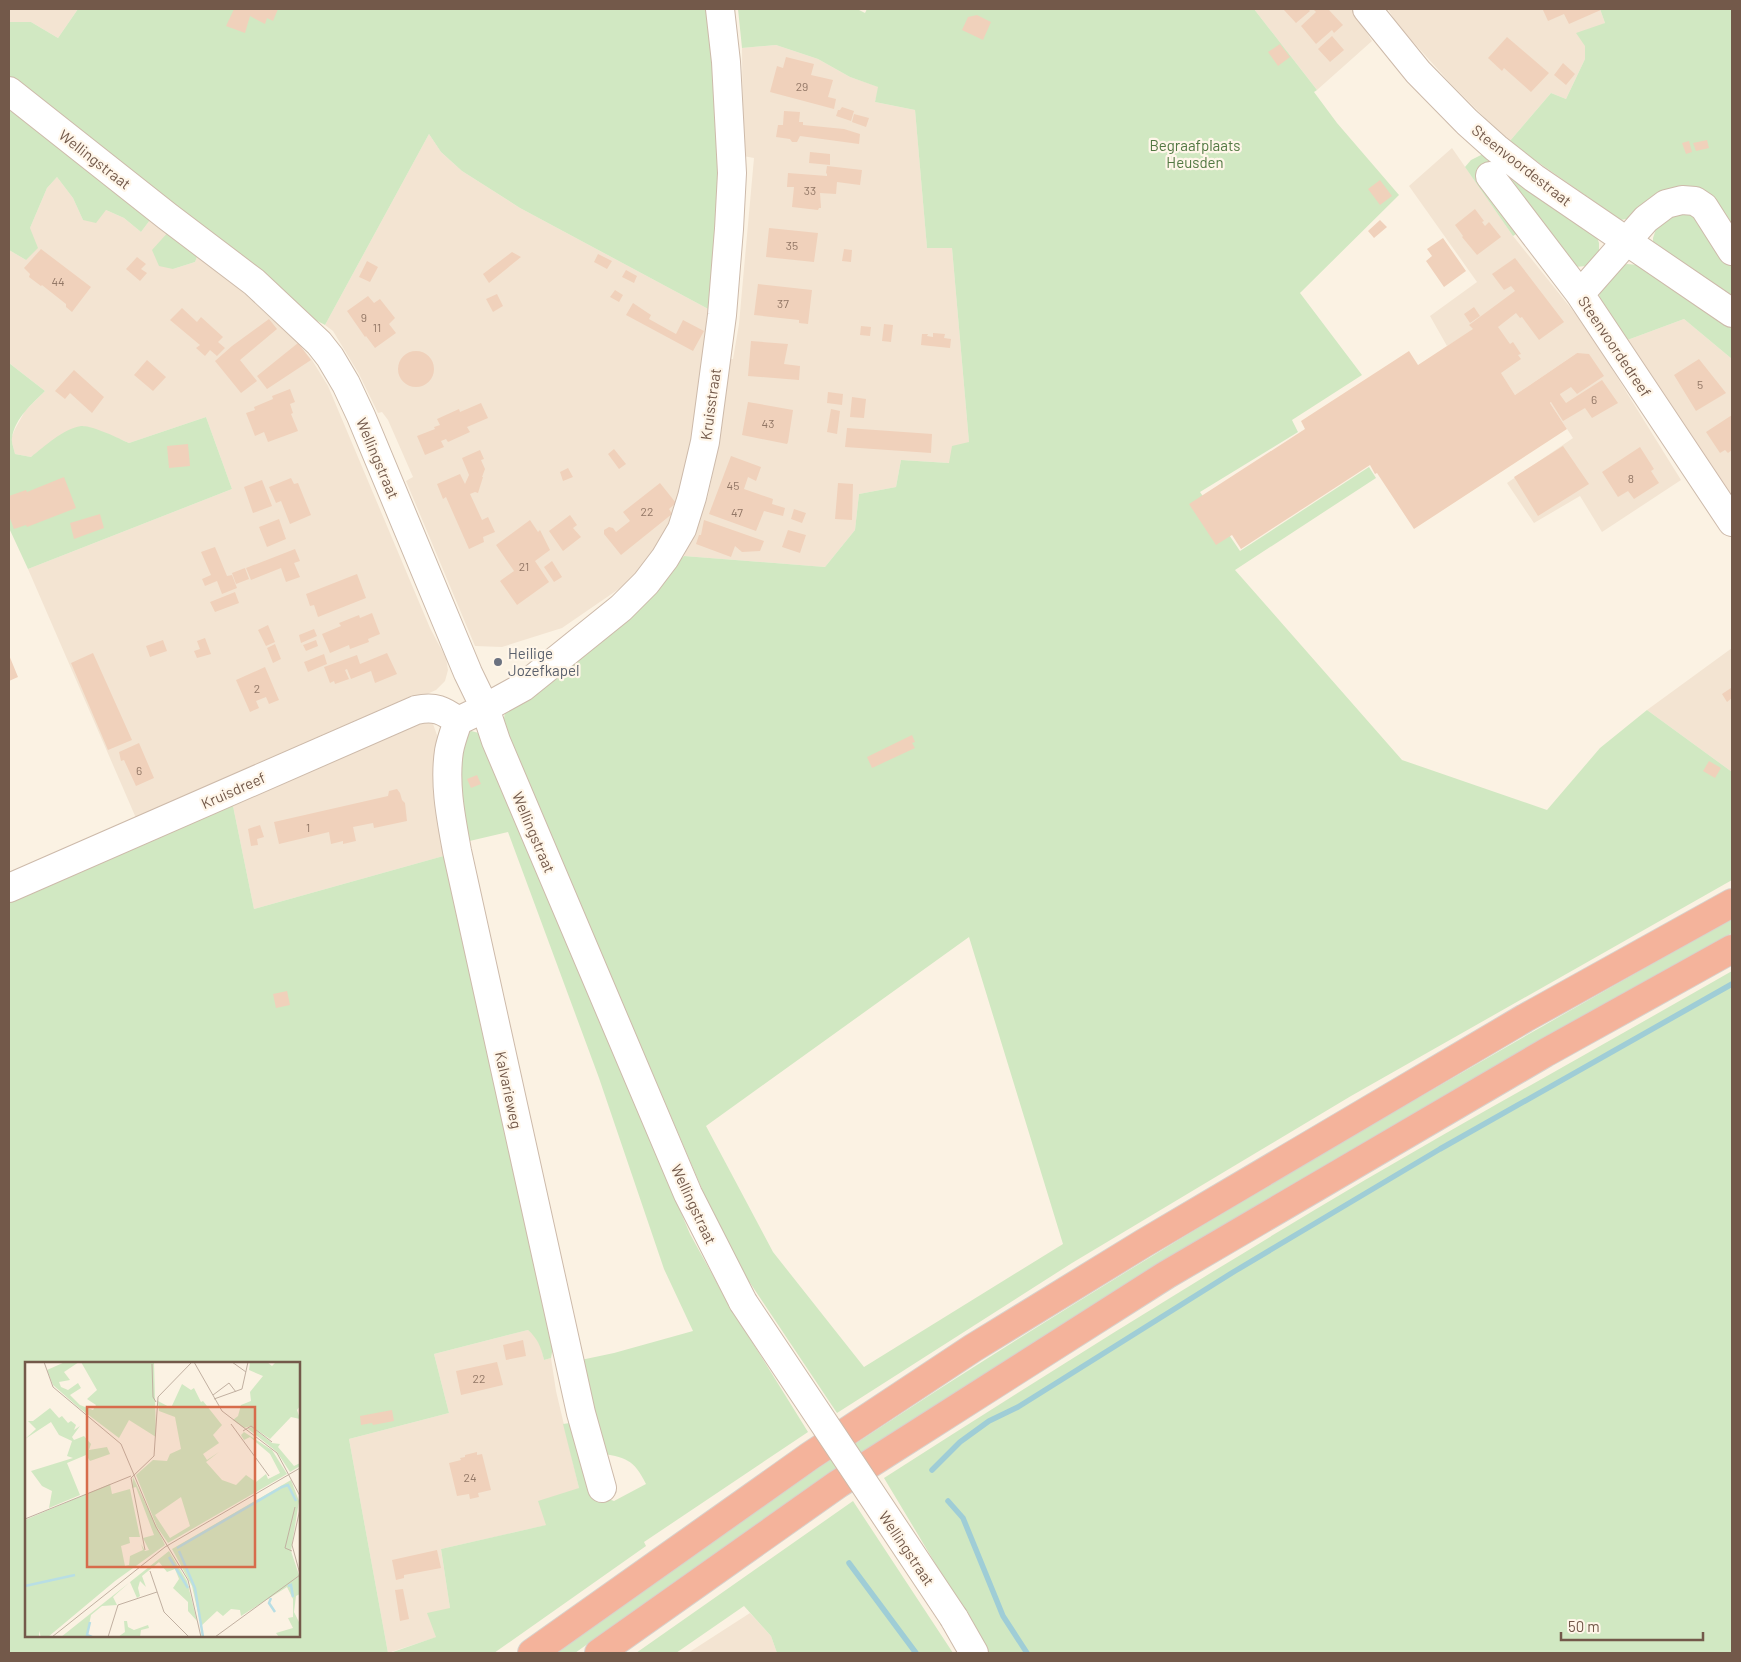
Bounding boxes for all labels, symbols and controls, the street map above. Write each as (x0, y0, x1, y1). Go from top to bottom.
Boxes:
house number: 29 (796, 79, 808, 93)
street label: Steenvoordestraat (1469, 121, 1575, 209)
street label: Wellingstraat (56, 125, 134, 193)
park label: Begraafplaats Heusden (1149, 136, 1241, 171)
house number: 33 (804, 183, 816, 197)
house number: 35 (786, 238, 798, 252)
house number: 44 (51, 274, 65, 288)
street label: Steenvoordedreef (1575, 292, 1655, 400)
house number: 37 (777, 296, 789, 310)
house number: 9 (361, 310, 367, 324)
house number: 11 (373, 320, 381, 334)
street label: Kruisstraat (696, 367, 724, 441)
house number: 5 (1697, 377, 1703, 391)
house number: 6 (1591, 392, 1597, 406)
street label: Wellingstraat (353, 415, 403, 501)
house number: 43 (762, 416, 774, 430)
house number: 8 (1628, 471, 1634, 485)
house number: 45 (727, 478, 739, 492)
house number: 22 (641, 504, 653, 518)
house number: 47 (731, 505, 743, 519)
house number: 21 (519, 559, 529, 573)
place label: Heilige Jozefkapel (508, 644, 579, 679)
marker: Heilige Jozefkapel (492, 656, 504, 668)
house number: 2 (254, 681, 260, 695)
house number: 6 (136, 763, 142, 777)
street label: Kruisdreef (198, 768, 268, 812)
street label: Wellingstraat (509, 789, 559, 875)
house number: 1 (306, 820, 310, 834)
street label: Kalvarieweg (492, 1050, 526, 1130)
street label: Wellingstraat (668, 1161, 720, 1247)
inset map (25, 1362, 300, 1637)
house number: 22 (473, 1371, 485, 1385)
house number: 24 (463, 1470, 477, 1484)
street label: Wellingstraat (875, 1507, 939, 1589)
scale bar (1561, 1610, 1704, 1642)
text: 50 m (1568, 1617, 1600, 1635)

